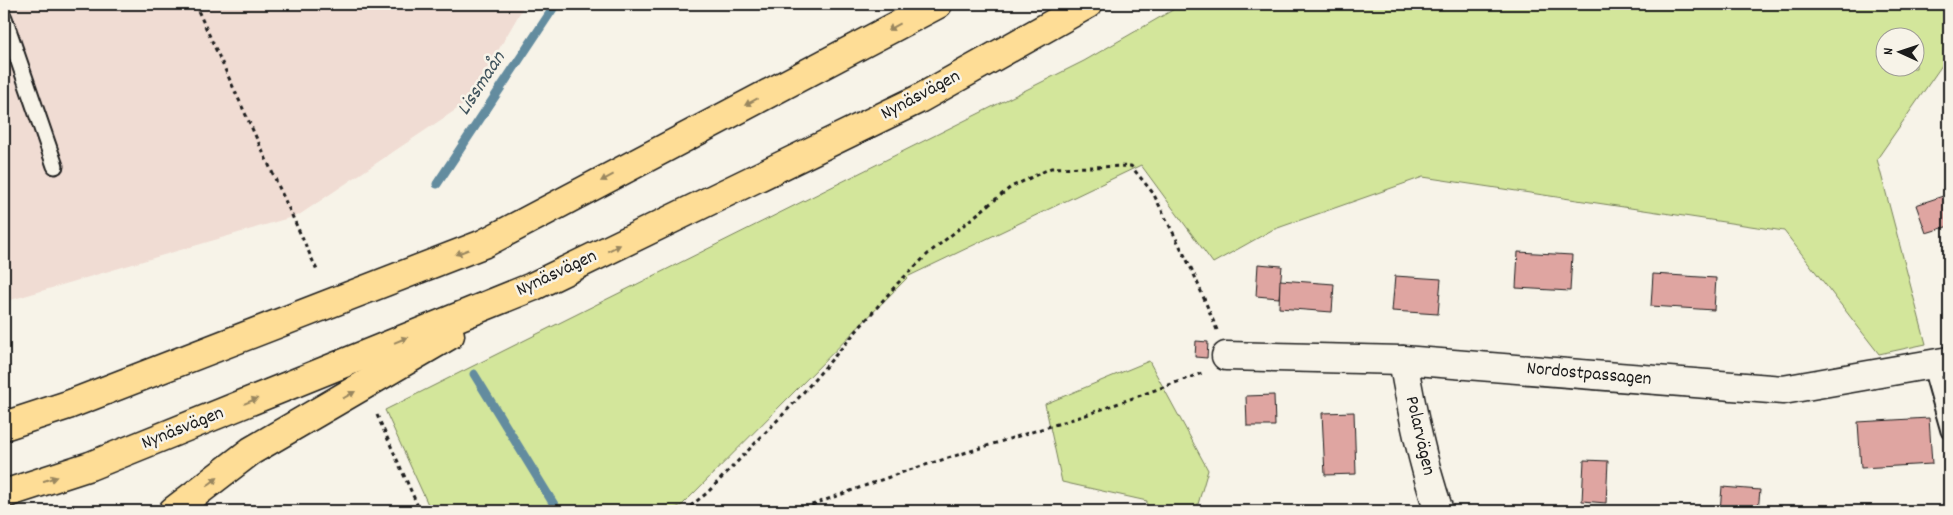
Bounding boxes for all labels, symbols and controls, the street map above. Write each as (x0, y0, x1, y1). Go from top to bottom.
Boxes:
one-way arrow (888, 22, 901, 31)
north arrow (1876, 28, 1926, 78)
water label: Lissmaån (451, 46, 513, 121)
text: N (1879, 47, 1899, 55)
street label: Nynäsvägen (877, 64, 965, 128)
one-way arrow (744, 98, 758, 106)
one-way arrow (600, 174, 614, 182)
one-way arrow (607, 243, 621, 251)
street label: Nynäsvägen (512, 244, 602, 304)
one-way arrow (454, 248, 469, 256)
one-way arrow (394, 336, 408, 344)
street label: Nordostpassagen (1525, 356, 1653, 394)
one-way arrow (342, 390, 355, 399)
street label: Polarvägen (1397, 394, 1441, 478)
one-way arrow (243, 397, 258, 405)
street label: Nynäsvägen (138, 400, 228, 458)
one-way arrow (43, 475, 58, 483)
one-way arrow (205, 476, 218, 487)

